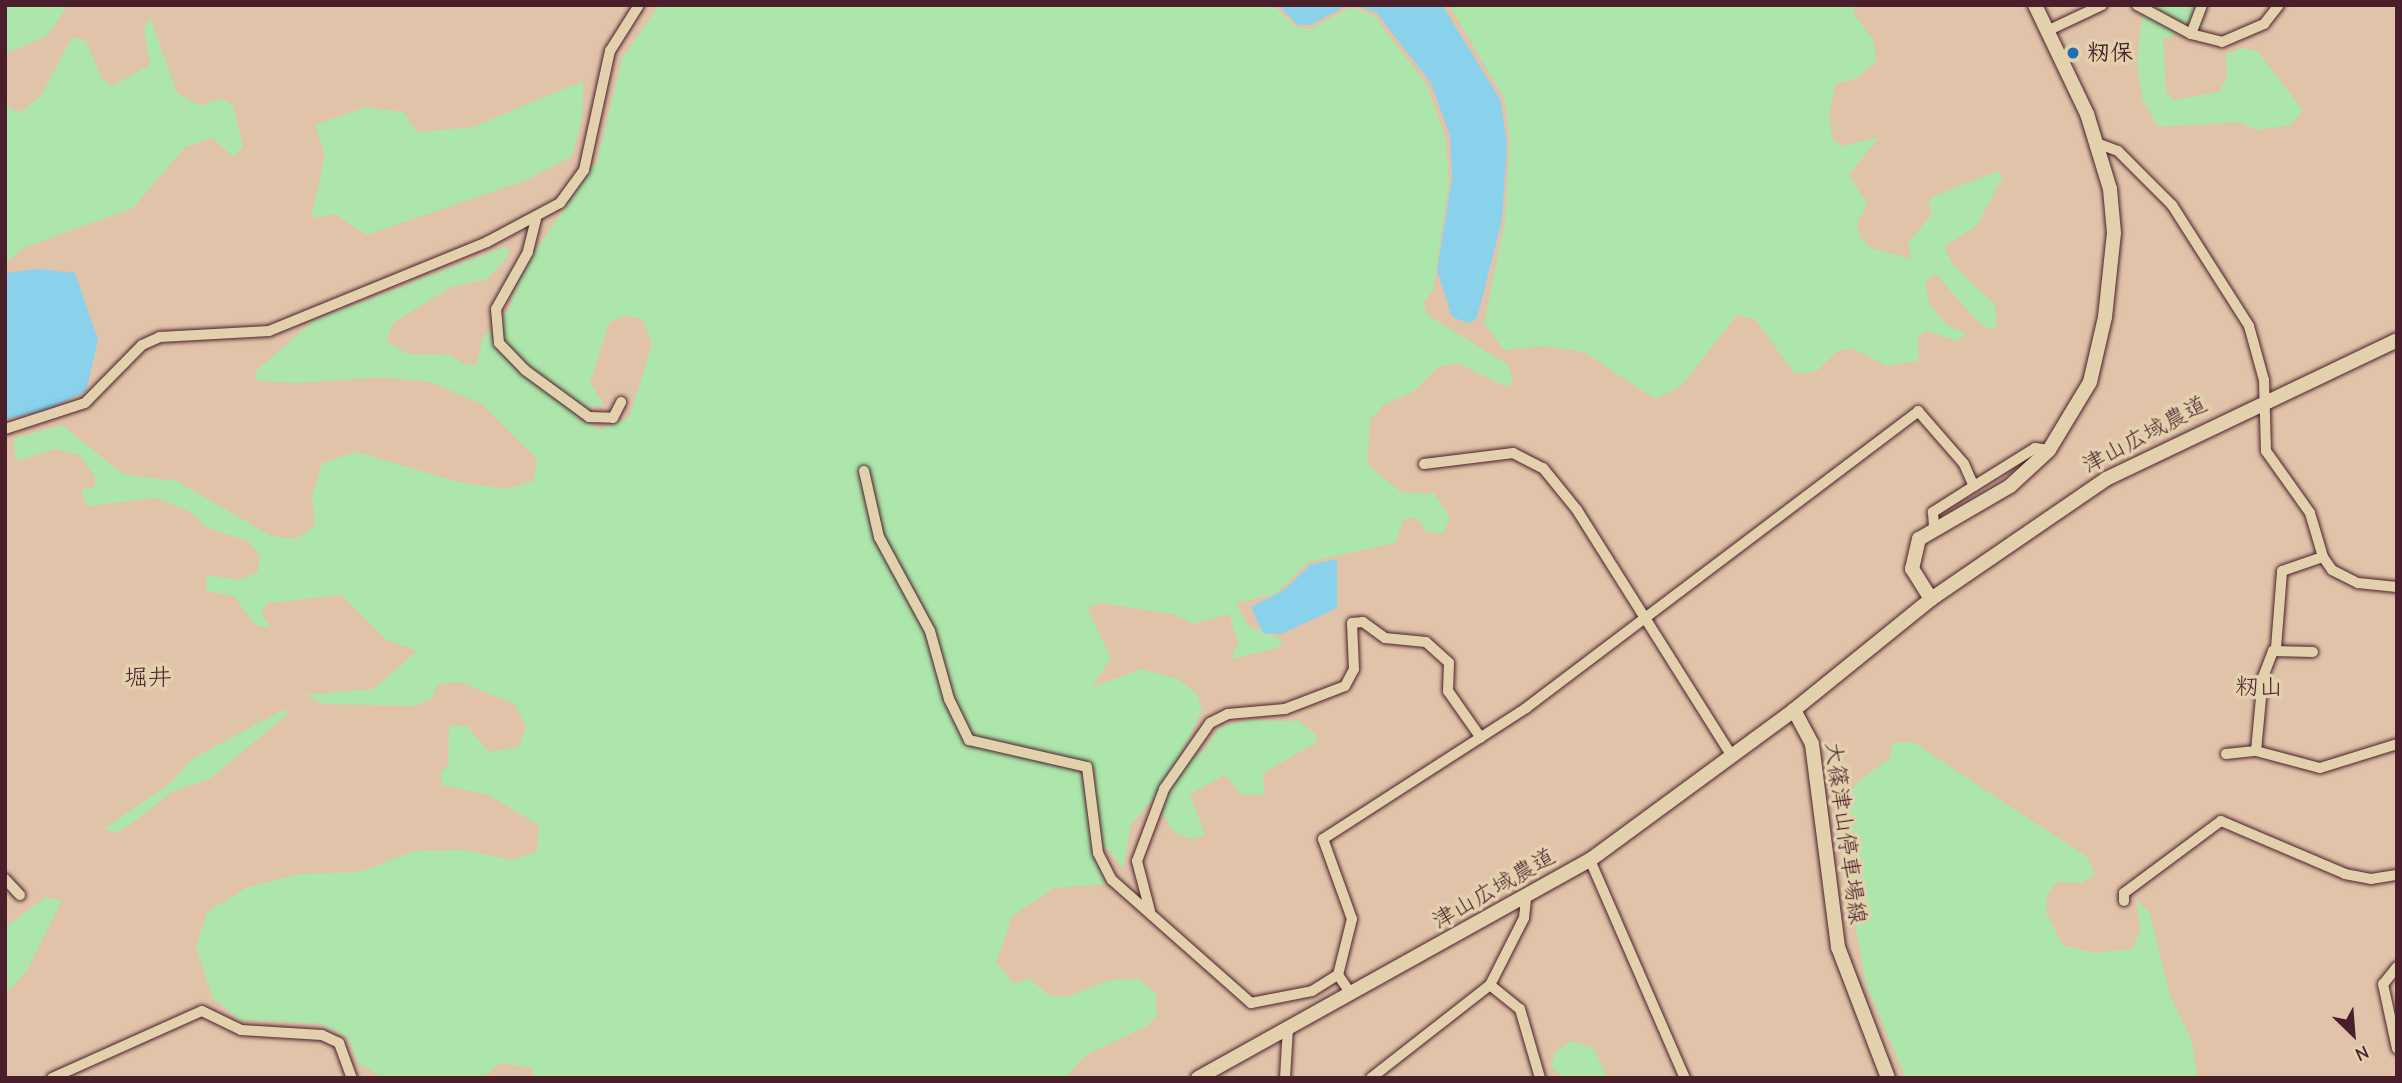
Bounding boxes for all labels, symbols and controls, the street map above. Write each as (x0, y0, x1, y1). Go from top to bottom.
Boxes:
place label: 籾保 (2087, 39, 2133, 67)
marker: 籾保 (2065, 45, 2081, 61)
street label: 津山広域農道 (2078, 390, 2212, 480)
district label: 堀井 (124, 664, 172, 692)
district label: 籾山 (2235, 673, 2283, 701)
street label: 大篠津山停車場線 (1819, 740, 1871, 926)
street label: 津山広域農道 (1427, 843, 1561, 935)
north arrow (2318, 999, 2388, 1069)
text: N (2352, 1040, 2372, 1066)

